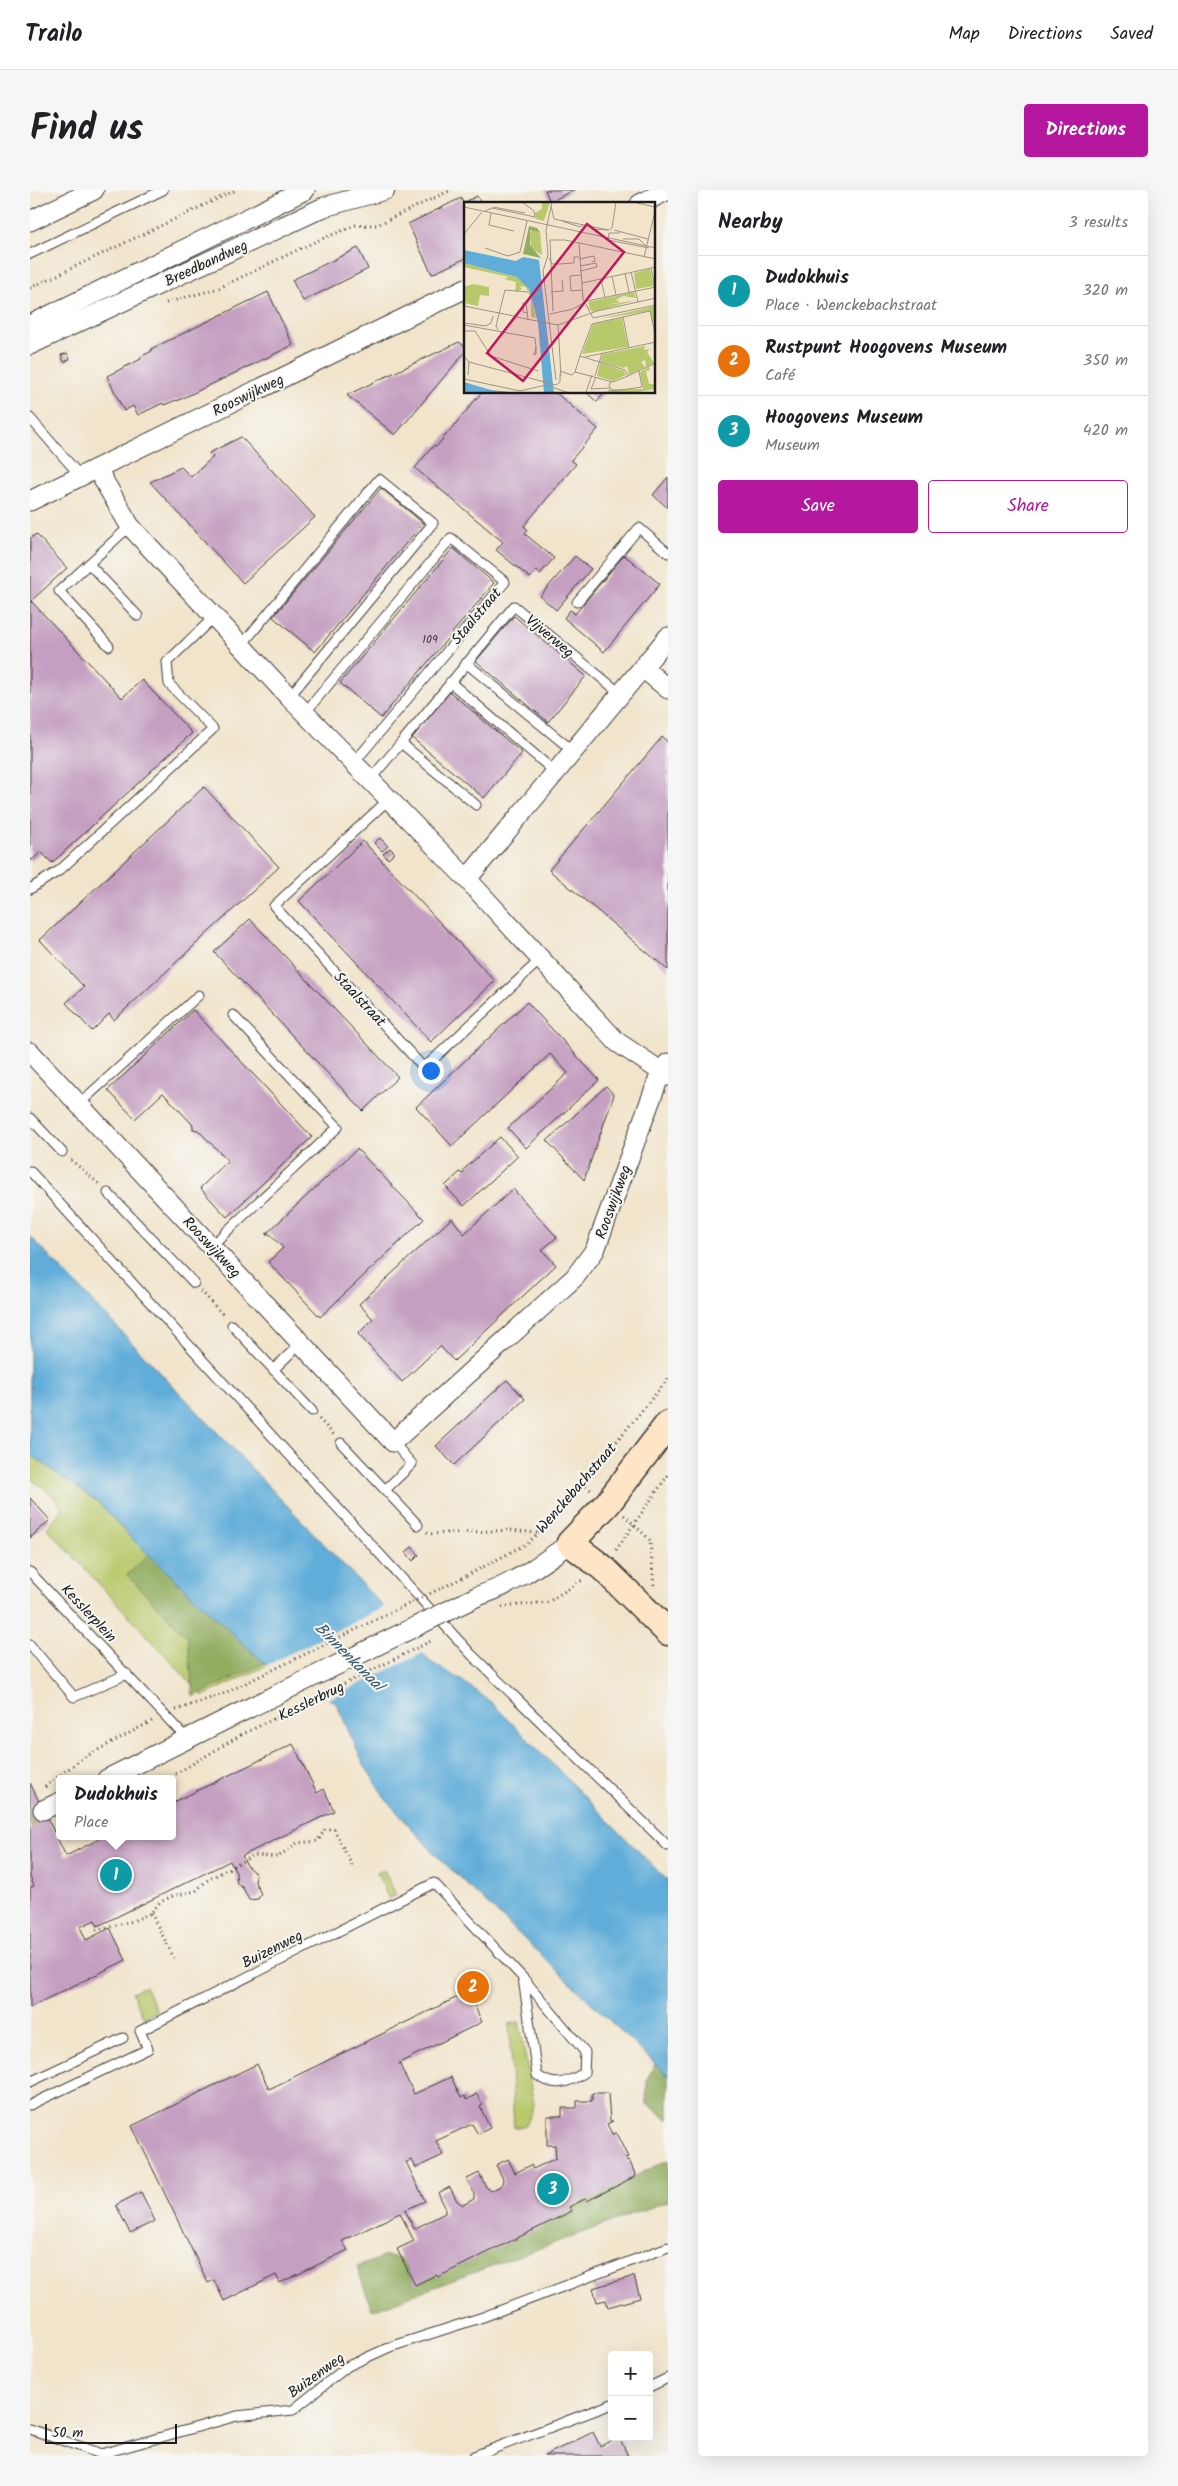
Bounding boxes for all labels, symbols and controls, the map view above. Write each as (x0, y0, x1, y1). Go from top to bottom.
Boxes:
text: Trailo (25, 15, 83, 54)
text: Map (948, 20, 980, 49)
text: Directions (1008, 20, 1082, 49)
text: Saved (1110, 20, 1153, 49)
text: Find us (30, 102, 143, 158)
button: Directions (1024, 104, 1148, 157)
inset map (464, 202, 656, 394)
text: Nearby (718, 206, 783, 239)
text: 3 results (1069, 210, 1128, 235)
street label: Breedbandweg (161, 234, 252, 294)
text: Dudokhuis (765, 263, 849, 293)
text: 1 (732, 278, 736, 303)
text: 320 m (1082, 278, 1128, 303)
text: Place · Wenckebachstraat (765, 293, 937, 318)
text: Rustpunt Hoogovens Museum (765, 333, 1007, 363)
text: 2 (729, 348, 739, 373)
text: 350 m (1083, 348, 1128, 373)
text: Café (765, 363, 795, 388)
street label: Rooswijkweg (208, 368, 288, 424)
text: Hoogovens Museum (765, 403, 923, 433)
text: 3 (730, 418, 738, 443)
text: 420 m (1083, 418, 1128, 443)
text: Museum (765, 433, 820, 458)
button: Save (718, 480, 918, 533)
button: Share (928, 480, 1128, 533)
street label: Staalstraat (446, 583, 508, 651)
street label: Vijverweg (520, 609, 579, 664)
house number: 109 (422, 630, 438, 649)
street label: Staalstraat (327, 966, 392, 1033)
your location (418, 1058, 444, 1084)
street label: Rooswijkweg (589, 1162, 638, 1243)
street label: Rooswijkweg (176, 1211, 246, 1284)
street label: Wenckebachstraat (530, 1438, 623, 1539)
street label: Kesslerplein (55, 1579, 122, 1649)
water label: Binnenkanaal (309, 1617, 392, 1700)
street label: Kesslerbrug (274, 1676, 349, 1728)
popup (56, 1775, 176, 1840)
text: Dudokhuis (74, 1780, 158, 1810)
text: Place (74, 1810, 108, 1835)
pin: 1 (100, 1856, 132, 1894)
street label: Buizenweg (238, 1924, 307, 1975)
pin: 2 (457, 1968, 489, 2006)
pin: 3 (537, 2170, 569, 2208)
street label: Buizenweg (283, 2347, 350, 2405)
map controls (608, 2351, 653, 2441)
button: + (608, 2351, 653, 2396)
button: − (608, 2396, 653, 2441)
scale bar (45, 2421, 178, 2444)
text: 50 m (52, 2422, 83, 2444)

